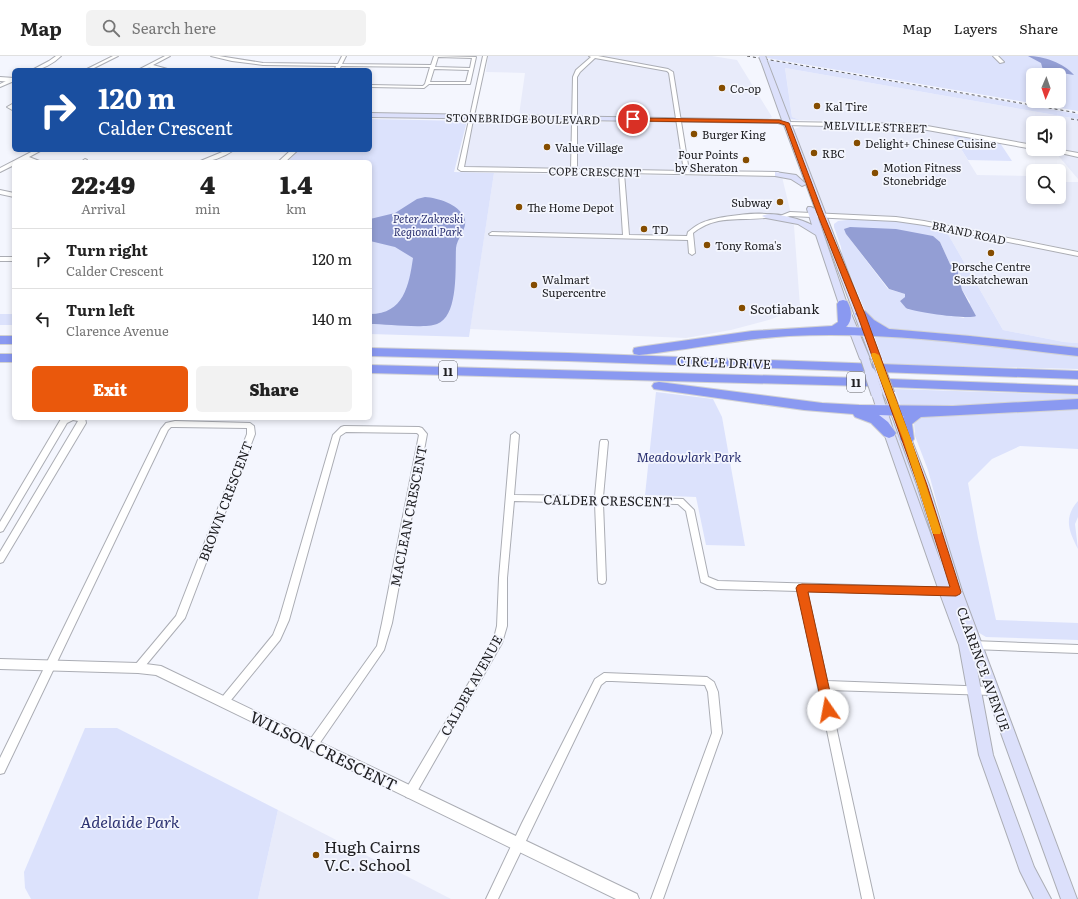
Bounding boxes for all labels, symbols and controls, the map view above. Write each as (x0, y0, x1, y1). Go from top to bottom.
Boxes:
search box (86, 10, 366, 46)
text: Map (20, 14, 62, 42)
text: Search here (132, 16, 216, 39)
icon: search (100, 17, 122, 39)
text: Map (902, 18, 932, 38)
text: Layers (954, 18, 997, 38)
text: Share (1019, 18, 1058, 38)
north arrow (1026, 68, 1066, 108)
map controls (1026, 68, 1066, 204)
text: 120 m (98, 76, 175, 118)
place label: Co-op (730, 80, 761, 96)
marker: Co-op (717, 83, 727, 93)
icon: right (32, 84, 84, 136)
place label: Kal Tire (825, 98, 868, 114)
marker: Kal Tire (812, 101, 822, 111)
pin (616, 102, 650, 136)
icon: arrive (622, 108, 644, 130)
street label: STONEBRIDGE BOULEVARD (446, 109, 600, 127)
text: Calder Crescent (98, 114, 233, 141)
street label: MELVILLE STREET (823, 116, 927, 136)
button: sound (1026, 116, 1066, 156)
place label: Burger King (702, 126, 767, 142)
marker: Burger King (689, 129, 699, 139)
place label: Delight+ Chinese Cuisine (865, 135, 997, 151)
marker: Delight+ Chinese Cuisine (852, 138, 862, 148)
place label: Value Village (555, 139, 624, 155)
marker: Value Village (542, 142, 552, 152)
place label: RBC (822, 145, 845, 161)
place label: Four Points by Sheraton (675, 146, 738, 175)
marker: RBC (809, 148, 819, 158)
marker: Four Points by Sheraton (741, 155, 751, 165)
place label: Motion Fitness Stonebridge (883, 159, 961, 188)
street label: COPE CRESCENT (548, 162, 642, 180)
button: search (1026, 164, 1066, 204)
text: 22:49 (72, 166, 135, 201)
text: 4 (200, 166, 215, 201)
text: 1.4 (280, 166, 312, 201)
marker: Motion Fitness Stonebridge (870, 168, 880, 178)
place label: Subway (731, 194, 773, 210)
marker: Subway (775, 197, 785, 207)
text: Arrival (81, 199, 126, 218)
text: min (195, 199, 220, 218)
text: km (286, 199, 306, 218)
place label: The Home Depot (527, 199, 614, 215)
marker: The Home Depot (514, 202, 524, 212)
park label: Peter Zakreski Regional Park (393, 210, 464, 239)
street label: BRAND ROAD (931, 216, 1007, 248)
place label: TD (652, 221, 669, 237)
marker: TD (639, 224, 649, 234)
place label: Tony Roma's (715, 237, 781, 253)
text: Turn right (66, 238, 148, 261)
marker: Tony Roma's (702, 240, 712, 250)
text: 120 m (312, 247, 352, 270)
icon: right (32, 248, 54, 270)
marker: Porsche Centre Saskatchewan (986, 248, 996, 258)
place label: Porsche Centre Saskatchewan (952, 258, 1031, 287)
text: Calder Crescent (66, 261, 163, 280)
place label: Walmart Supercentre (542, 271, 606, 300)
marker: Walmart Supercentre (529, 280, 539, 290)
text: Turn left (66, 298, 135, 321)
place label: Scotiabank (750, 299, 820, 318)
marker: Scotiabank (737, 303, 747, 313)
text: 140 m (312, 307, 352, 330)
icon: left (32, 308, 54, 330)
text: Clarence Avenue (66, 321, 169, 340)
street label: CIRCLE DRIVE (677, 351, 771, 373)
road number: 11 (439, 361, 457, 381)
button: Exit (32, 366, 188, 412)
button: Share (196, 366, 352, 412)
road number: 11 (847, 372, 865, 392)
street label: BROWN CRESCENT (193, 438, 257, 564)
street label: MACLEAN CRESCENT (385, 443, 431, 588)
park label: Meadowlark Park (637, 447, 742, 466)
street label: CALDER CRESCENT (543, 489, 673, 511)
street label: CLARENCE AVENUE (953, 604, 1015, 734)
street label: CALDER AVENUE (435, 631, 507, 739)
position arrow (807, 689, 849, 731)
street label: WILSON CRESCENT (246, 704, 402, 796)
park label: Adelaide Park (80, 809, 180, 833)
place label: Hugh Cairns V.C. School (324, 834, 420, 876)
marker: Hugh Cairns V.C. School (311, 850, 321, 860)

